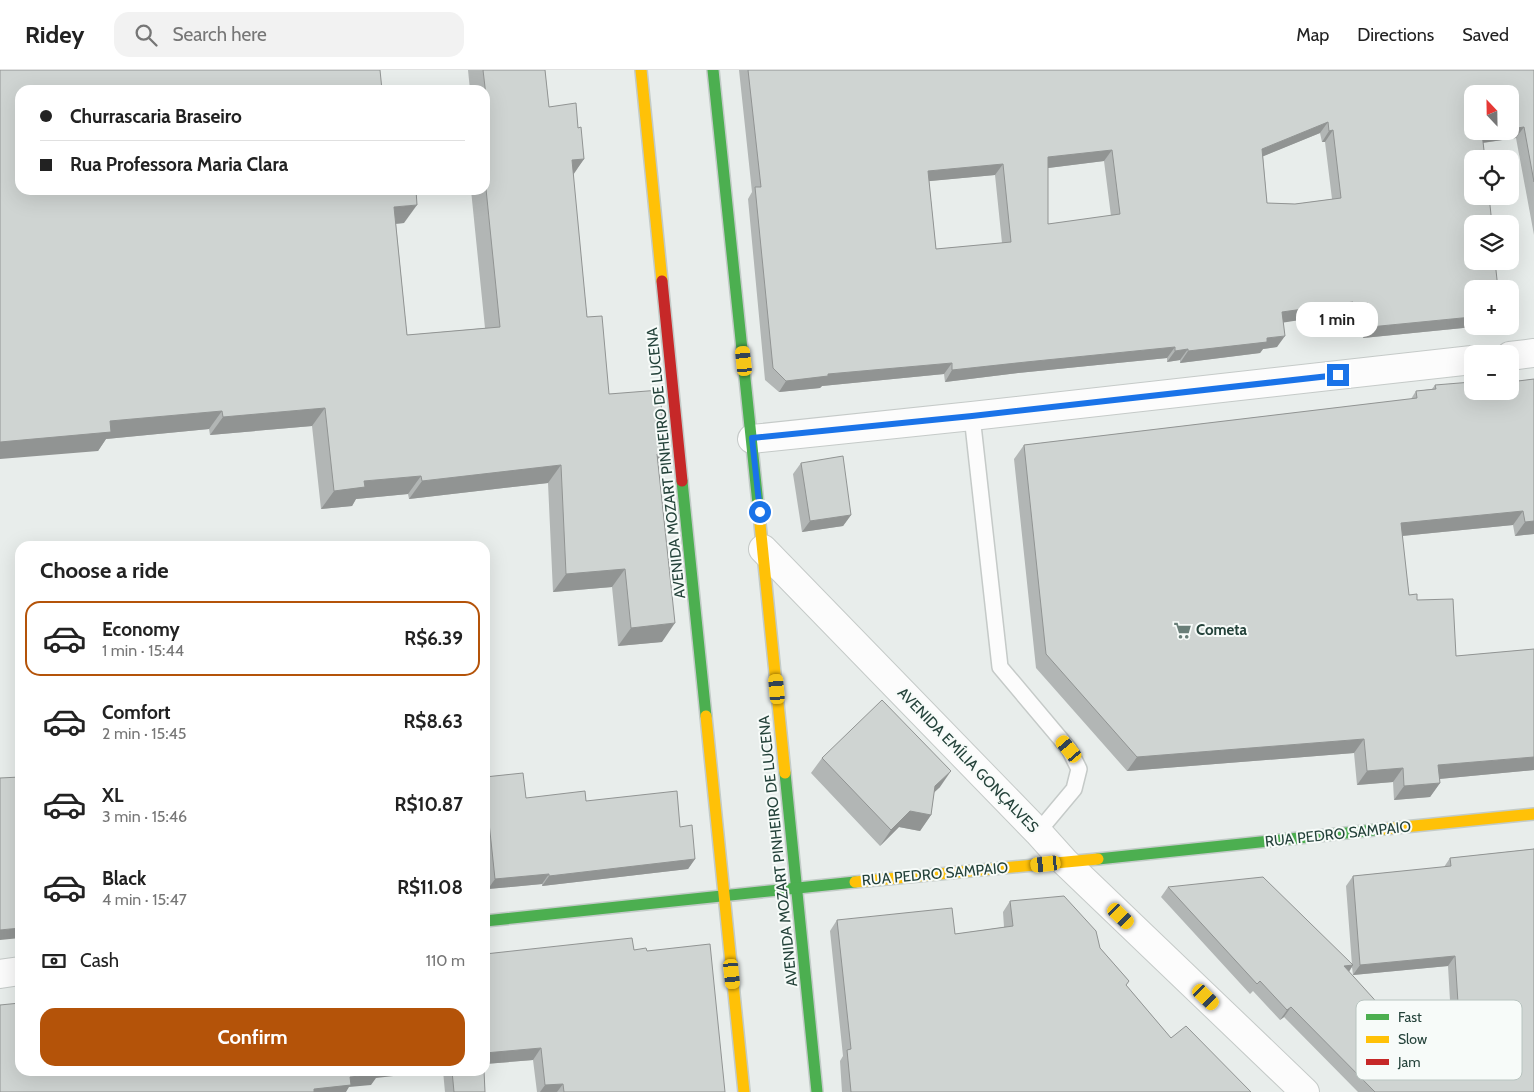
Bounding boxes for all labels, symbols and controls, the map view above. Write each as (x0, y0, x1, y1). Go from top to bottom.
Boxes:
search box (114, 12, 464, 57)
text: Ridey (25, 20, 84, 49)
icon: search (132, 21, 160, 49)
text: Search here (172, 23, 267, 46)
text: Map (1296, 24, 1329, 46)
text: Directions (1357, 24, 1434, 46)
text: Saved (1462, 24, 1509, 46)
north arrow (1464, 85, 1519, 140)
map controls (1464, 85, 1519, 400)
text: Churrascaria Braseiro (70, 105, 242, 128)
button: locate (1464, 150, 1519, 205)
text: Rua Professora Maria Clara (70, 153, 288, 176)
button: layers (1464, 215, 1519, 270)
button: + (1464, 280, 1519, 335)
callout: 1 min (1297, 302, 1379, 338)
text: 1 min (1319, 310, 1355, 329)
street label: AVENIDA MOZART PINHEIRO DE LUCENA (643, 326, 689, 599)
car (734, 345, 753, 377)
button: − (1464, 345, 1519, 400)
route end (1327, 364, 1349, 386)
route start (749, 501, 771, 523)
text: Choose a ride (40, 557, 169, 584)
icon: car (42, 616, 87, 661)
text: Economy (102, 618, 180, 641)
supermarket icon: Cometa (1172, 620, 1192, 640)
place label: Cometa (1196, 621, 1247, 639)
text: R$6.39 (404, 627, 463, 650)
text: 1 min · 15:44 (102, 641, 184, 660)
car (768, 673, 785, 705)
street label: AVENIDA EMÍLIA GONÇALVES (894, 683, 1043, 836)
icon: car (42, 699, 87, 744)
text: Comfort (102, 701, 171, 724)
text: R$8.63 (403, 710, 463, 733)
street label: AVENIDA MOZART PINHEIRO DE LUCENA (755, 714, 801, 987)
text: 2 min · 15:45 (102, 724, 186, 743)
car (1053, 733, 1084, 765)
icon: car (42, 782, 87, 827)
text: XL (102, 784, 123, 807)
text: R$10.87 (394, 793, 463, 816)
text: 3 min · 15:46 (102, 807, 187, 826)
street label: RUA PEDRO SAMPAIO (1264, 817, 1412, 851)
car (1030, 855, 1061, 873)
street label: RUA PEDRO SAMPAIO (861, 859, 1009, 889)
icon: car (42, 865, 87, 910)
text: Black (102, 867, 146, 890)
text: R$11.08 (397, 876, 463, 899)
text: 4 min · 15:47 (102, 890, 187, 909)
car (1105, 900, 1137, 932)
icon: cash (40, 947, 68, 975)
text: Cash (80, 949, 119, 972)
text: 110 m (426, 951, 465, 970)
car (722, 958, 741, 990)
car (1190, 981, 1222, 1013)
legend (1356, 1000, 1522, 1080)
button: Confirm (40, 1008, 465, 1066)
text: Fast (1398, 1008, 1422, 1026)
text: Slow (1398, 1030, 1427, 1048)
text: Jam (1397, 1053, 1420, 1071)

